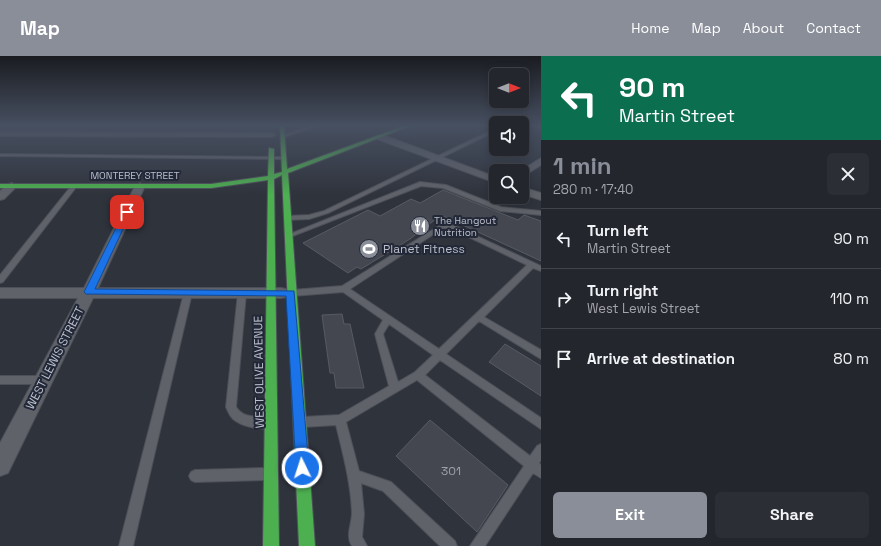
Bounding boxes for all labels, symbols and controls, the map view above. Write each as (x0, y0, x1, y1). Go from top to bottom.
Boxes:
text: Map (20, 16, 60, 41)
text: Home (631, 19, 669, 37)
text: Map (691, 19, 721, 37)
text: About (743, 19, 784, 37)
text: Contact (806, 19, 861, 37)
north arrow (489, 68, 529, 108)
map controls (489, 68, 529, 204)
text: 90 m (619, 69, 685, 105)
icon: left (553, 72, 605, 124)
text: Martin Street (619, 104, 735, 127)
button: sound (489, 116, 529, 156)
text: 1 min (553, 150, 612, 181)
button: close (827, 153, 869, 195)
button: search (489, 164, 529, 204)
street label: MONTEREY STREET (90, 169, 180, 182)
text: 280 m · 17:40 (553, 181, 633, 198)
pin (110, 195, 144, 229)
icon: arrive (116, 201, 138, 223)
place label: The Hangout Nutrition (434, 214, 497, 239)
restaurant icon: The Hangout Nutrition (409, 215, 431, 237)
text: Turn left (587, 221, 649, 240)
icon: left (553, 228, 575, 250)
text: 90 m (833, 229, 869, 248)
sports icon: Planet Fitness (358, 238, 380, 260)
text: Martin Street (587, 240, 671, 257)
place label: Planet Fitness (383, 241, 465, 257)
text: Turn right (587, 281, 658, 300)
icon: right (553, 288, 575, 310)
text: 110 m (830, 289, 869, 308)
text: West Lewis Street (587, 300, 700, 317)
street label: WEST LEWIS STREET (22, 304, 88, 412)
street label: WEST OLIVE AVENUE (250, 315, 268, 428)
icon: arrive (553, 348, 575, 370)
text: Arrive at destination (587, 349, 735, 368)
text: 80 m (833, 349, 869, 368)
position arrow (281, 447, 323, 489)
house number: 301 (441, 463, 461, 479)
button: Exit (553, 492, 707, 538)
button: Share (715, 492, 869, 538)

